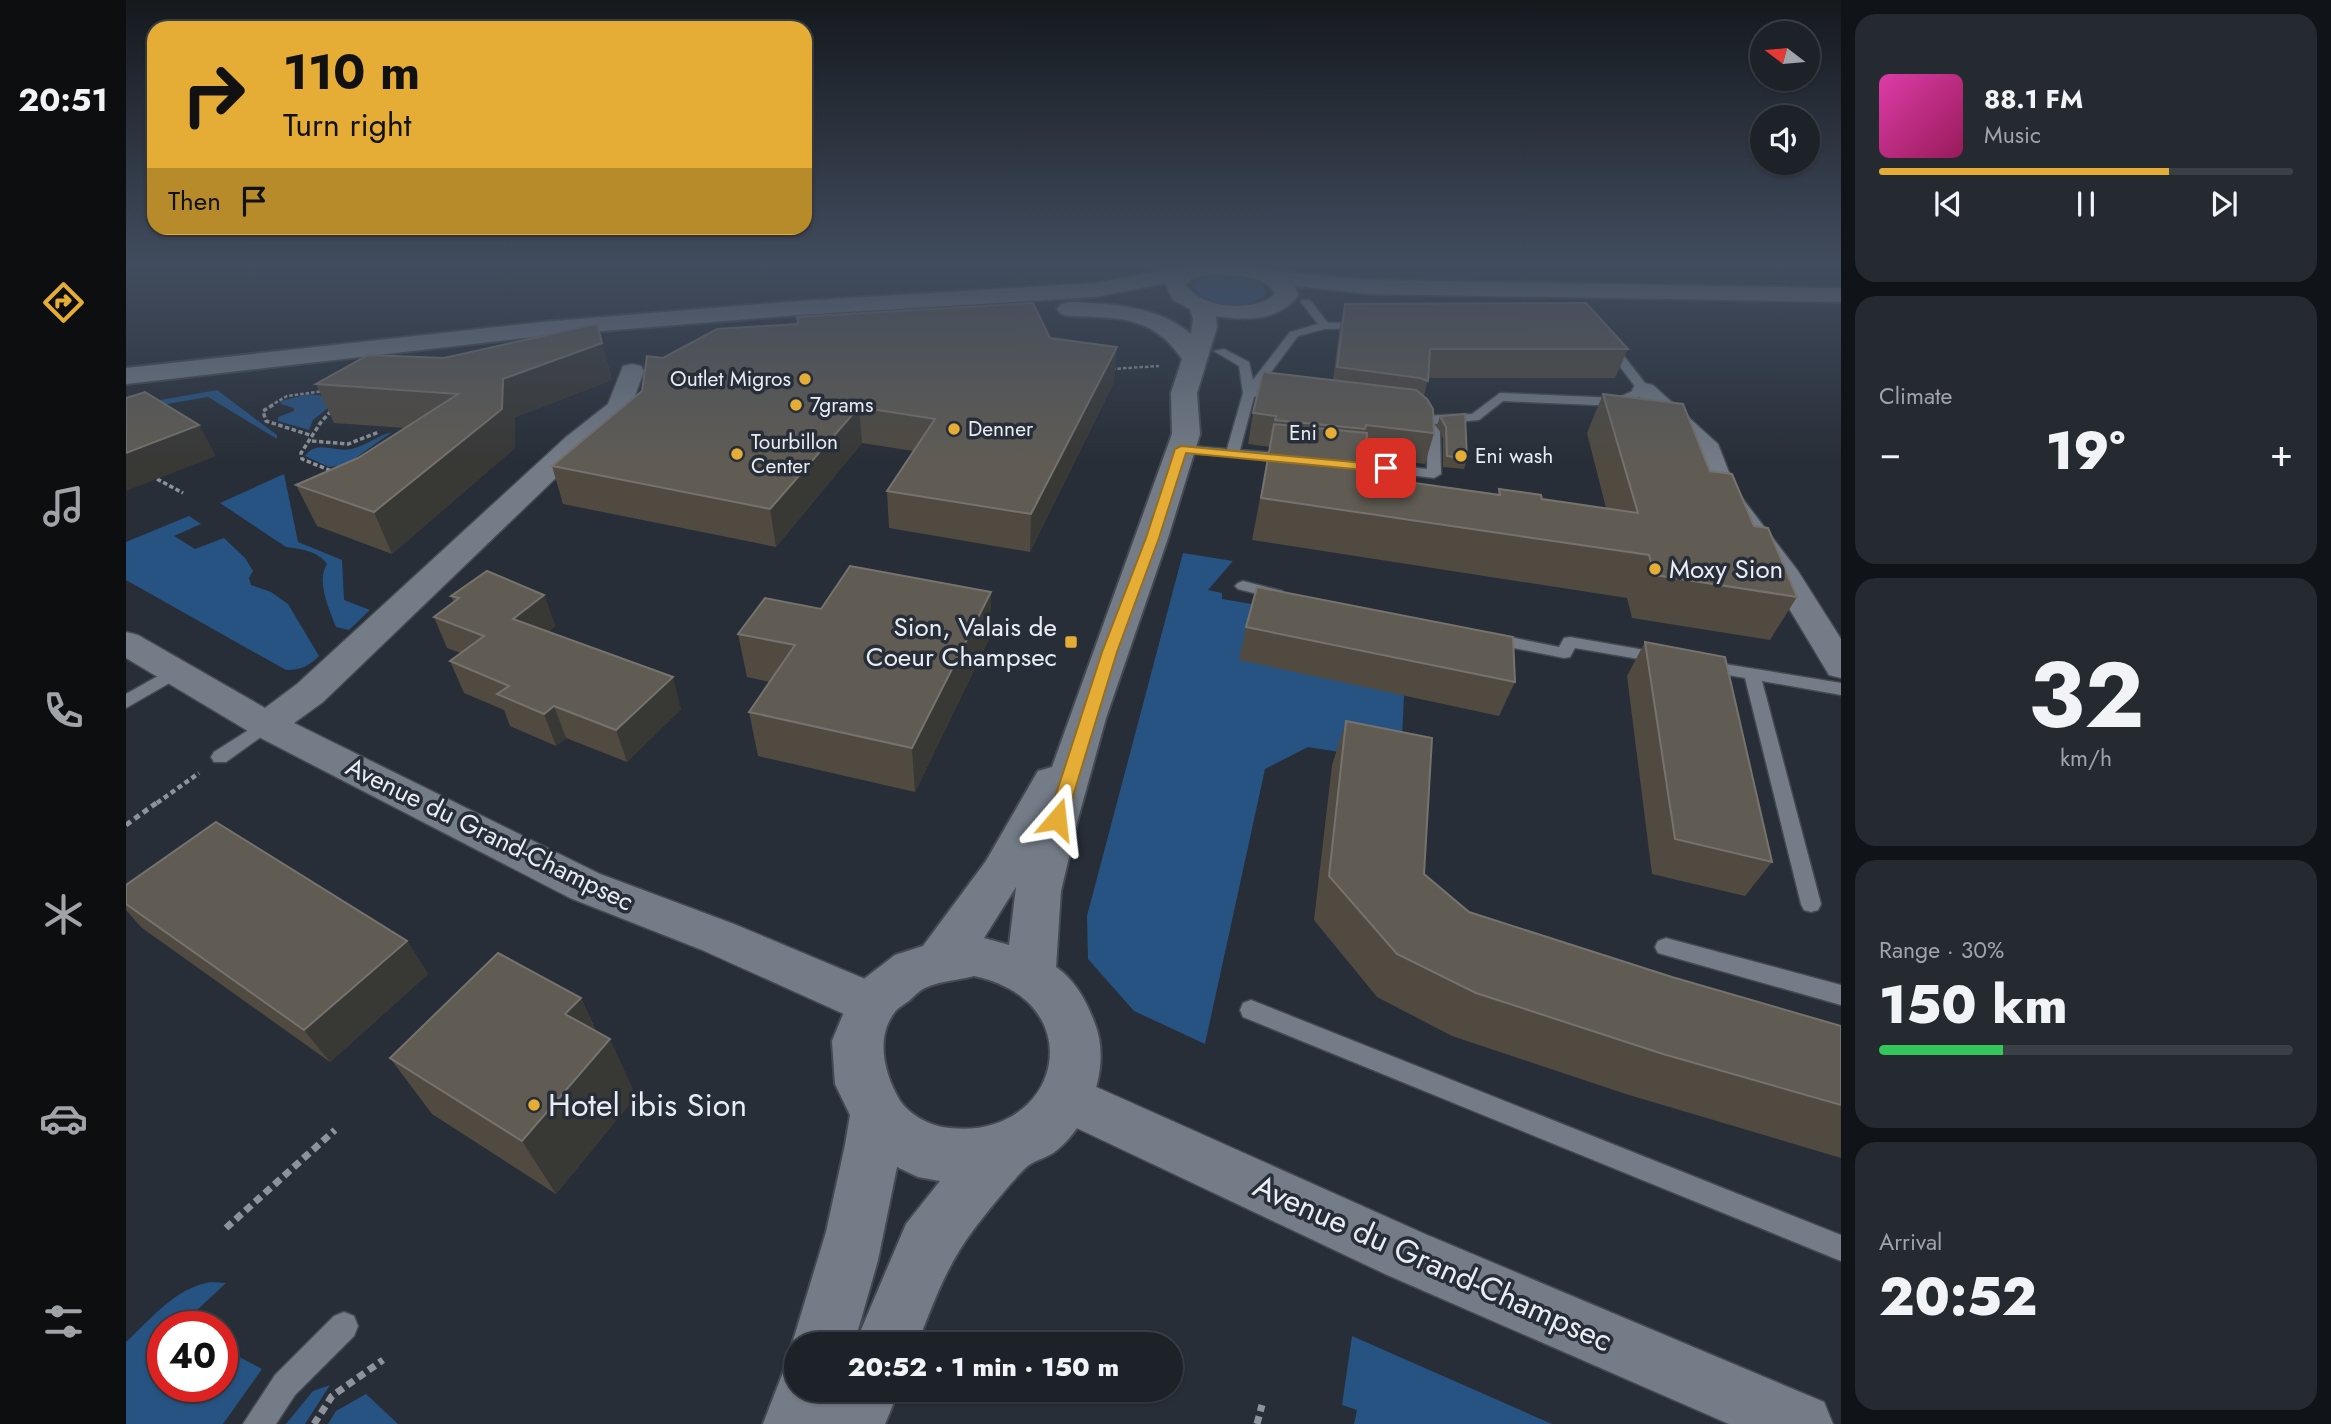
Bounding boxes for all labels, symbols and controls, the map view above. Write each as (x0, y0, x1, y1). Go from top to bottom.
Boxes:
north arrow (1750, 21, 1820, 91)
map controls (1750, 21, 1820, 175)
text: 110 m (283, 37, 420, 107)
icon: right (168, 49, 259, 140)
text: 20:51 (18, 77, 108, 123)
text: 88.1 FM (1984, 80, 2083, 118)
text: Turn right (283, 102, 412, 148)
button: sound (1750, 105, 1820, 175)
text: Music (1984, 118, 2041, 152)
text: Then (168, 182, 221, 220)
icon: arrive (235, 182, 273, 220)
icon: previous (1929, 185, 1967, 223)
icon: pause (2067, 185, 2105, 223)
icon: next (2205, 185, 2243, 223)
icon: directions (39, 278, 88, 327)
place label: Outlet Migros (670, 364, 791, 394)
marker: Outlet Migros (797, 371, 813, 387)
text: Climate (1879, 379, 1952, 413)
place label: 7grams (810, 390, 873, 420)
marker: 7grams (788, 397, 804, 413)
text: 19° (2046, 413, 2125, 489)
place label: Denner (968, 414, 1034, 444)
place label: Eni (1289, 418, 1317, 448)
marker: Denner (946, 421, 962, 437)
marker: Eni (1323, 425, 1339, 441)
text: − (1879, 425, 1901, 480)
text: + (2270, 425, 2293, 480)
place label: Tourbillon Center (751, 427, 838, 481)
pin (1356, 438, 1416, 498)
place label: Eni wash (1475, 441, 1553, 471)
marker: Tourbillon Center (729, 446, 745, 462)
marker: Eni wash (1453, 448, 1469, 464)
icon: arrive (1367, 449, 1405, 487)
icon: music (39, 482, 88, 531)
place label: Moxy Sion (1669, 550, 1783, 588)
marker: Moxy Sion (1647, 561, 1663, 577)
place label: Sion, Valais de Coeur Champsec (866, 608, 1057, 676)
text: 32 (2028, 630, 2144, 761)
marker: Sion, Valais de Coeur Champsec (1063, 634, 1079, 650)
icon: phone (39, 686, 88, 735)
text: km/h (2060, 741, 2112, 775)
street label: Avenue du Grand-Champsec (340, 748, 640, 920)
position arrow (1020, 782, 1094, 856)
icon: climate (39, 890, 88, 939)
text: Range · 30% (1879, 933, 2004, 967)
text: 150 km (1879, 967, 2068, 1043)
place label: Hotel ibis Sion (548, 1082, 747, 1128)
icon: car (39, 1094, 88, 1143)
marker: Hotel ibis Sion (526, 1097, 542, 1113)
street label: Avenue du Grand-Champsec (1246, 1163, 1620, 1363)
text: Arrival (1879, 1225, 1942, 1259)
text: 20:52 (1879, 1259, 2037, 1335)
icon: filters (39, 1297, 88, 1346)
speed limit sign: 40 (147, 1311, 238, 1402)
text: 20:52 · 1 min · 150 m (848, 1348, 1119, 1386)

